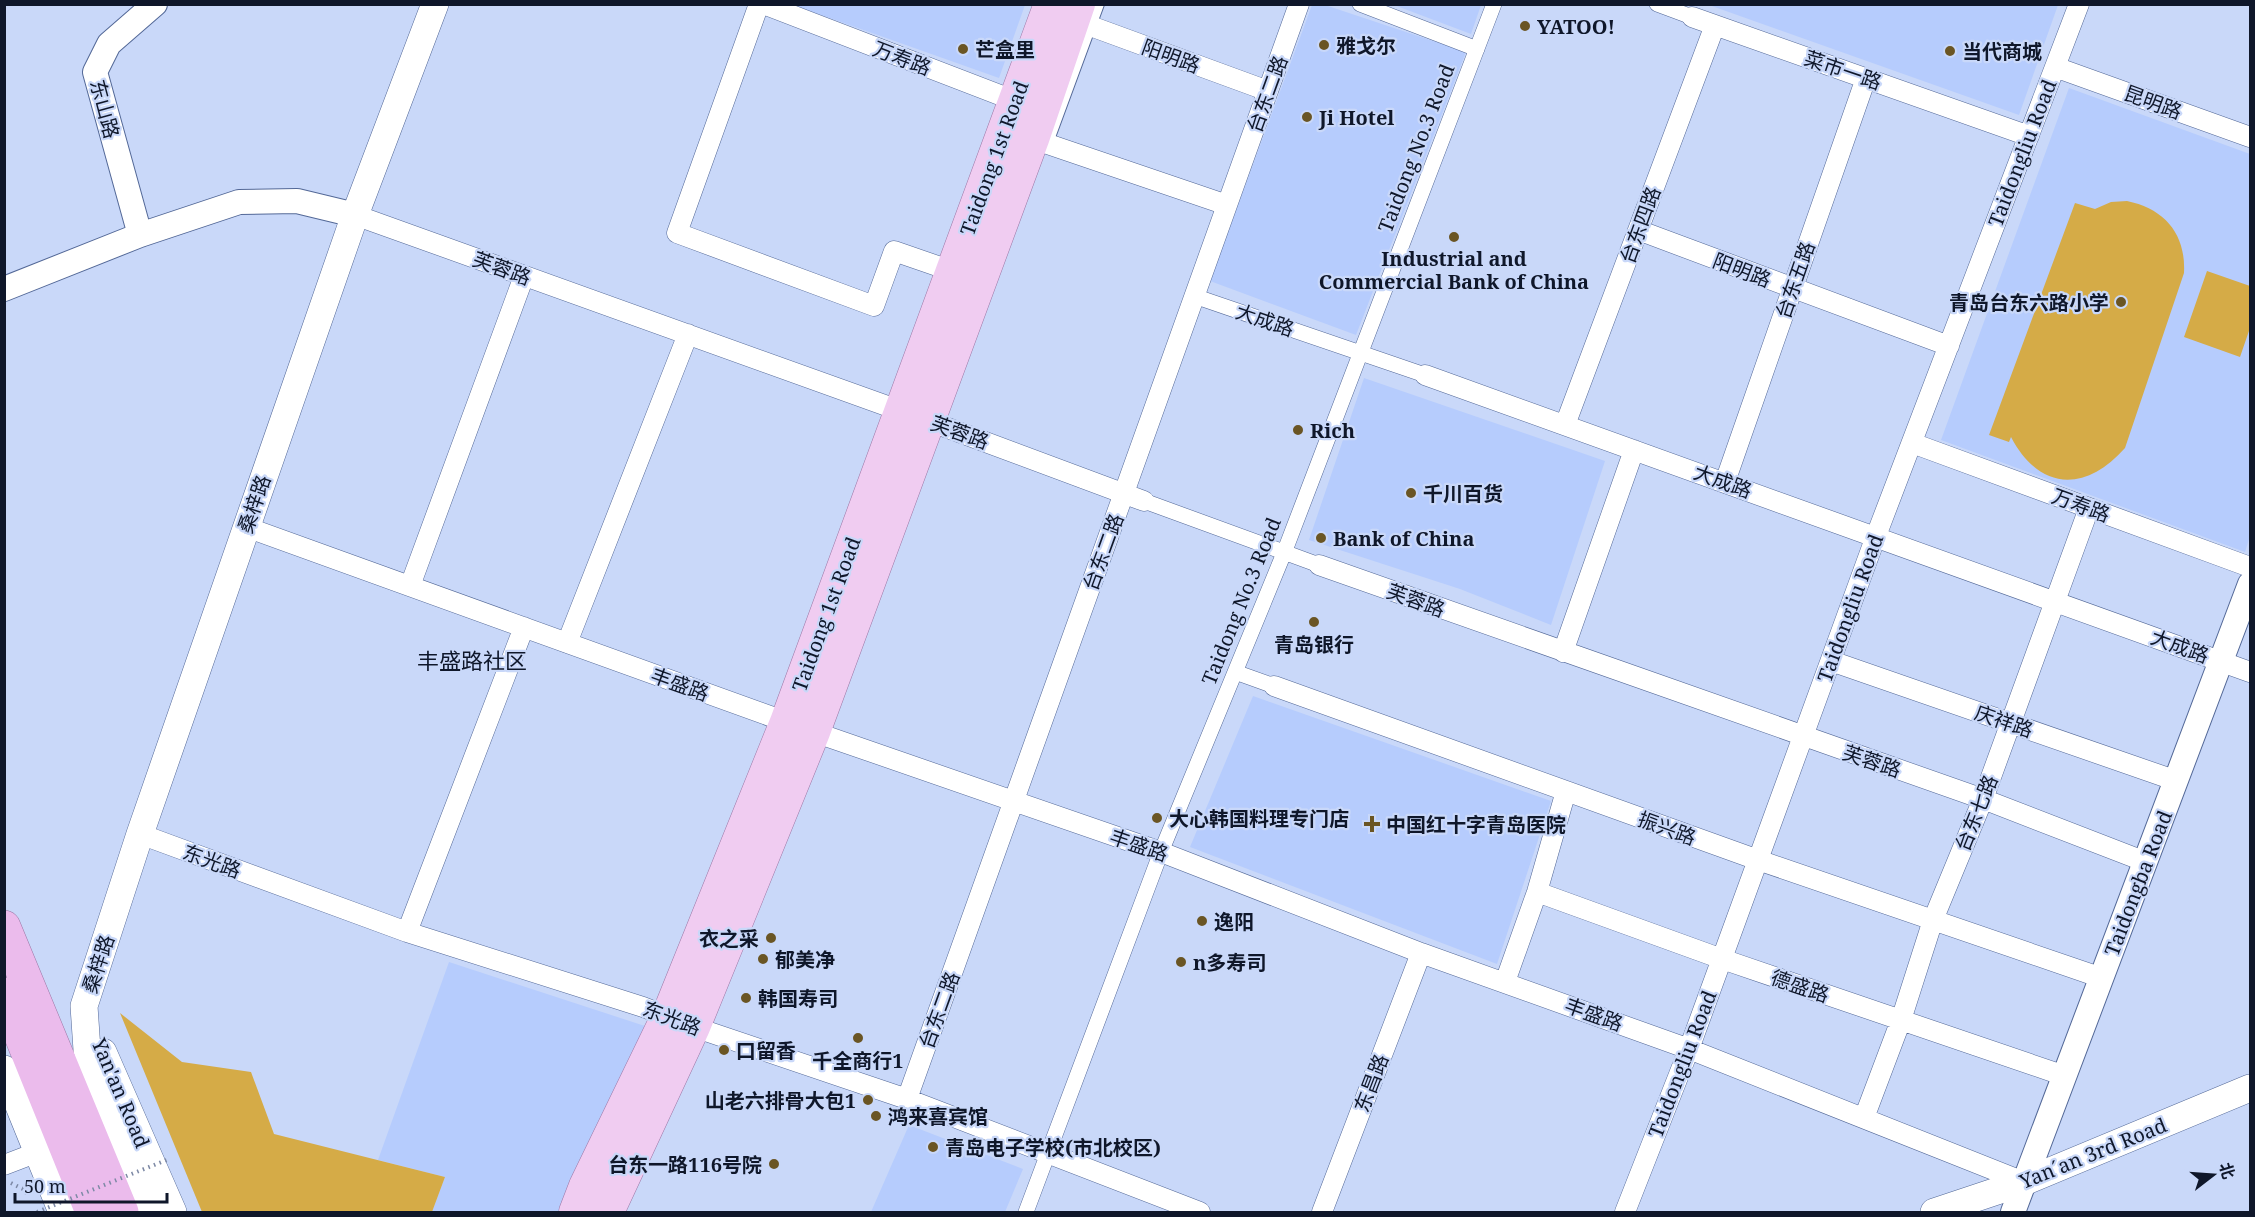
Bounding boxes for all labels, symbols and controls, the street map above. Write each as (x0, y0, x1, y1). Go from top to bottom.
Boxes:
place label: YATOO! (1537, 13, 1615, 40)
marker: YATOO! (1518, 19, 1532, 33)
place label: 雅戈尔 (1336, 32, 1396, 59)
street label: 阳明路 (1138, 33, 1204, 79)
street label: 万寿路 (869, 35, 935, 81)
place label: 芒盒里 (975, 36, 1035, 63)
marker: 雅戈尔 (1317, 38, 1331, 52)
place label: 当代商城 (1962, 38, 2042, 65)
marker: 芒盒里 (956, 42, 970, 56)
street label: 菜市一路 (1801, 44, 1885, 96)
marker: 当代商城 (1943, 44, 1957, 58)
street label: 台东二路 (1241, 52, 1293, 136)
street label: Taidong No.3 Road (1371, 60, 1461, 236)
street label: Taidongliu Road (1982, 76, 2062, 230)
street label: 东山路 (84, 77, 126, 141)
street label: Taidong 1st Road (954, 77, 1034, 239)
street label: 昆明路 (2120, 79, 2186, 125)
place label: Ji Hotel (1318, 104, 1394, 131)
marker: Ji Hotel (1300, 110, 1314, 124)
street label: 台东四路 (1614, 183, 1666, 267)
marker: Industrial and Commercial Bank of China (1447, 230, 1461, 244)
street label: 台东五路 (1769, 238, 1821, 322)
street label: 芙蓉路 (469, 245, 535, 291)
place label: Industrial and Commercial Bank of China (1319, 245, 1589, 295)
street label: 阳明路 (1709, 247, 1775, 293)
place label: 青岛台东六路小学 (1949, 289, 2109, 316)
marker: 青岛台东六路小学 (2114, 295, 2128, 309)
street label: 大成路 (1232, 297, 1298, 343)
street label: 芙蓉路 (927, 409, 993, 455)
place label: Rich (1310, 417, 1355, 444)
marker: Rich (1291, 423, 1305, 437)
street label: 大成路 (1690, 458, 1756, 504)
street label: 桑梓路 (231, 471, 277, 537)
place label: 千川百货 (1423, 480, 1503, 507)
street label: 万寿路 (2048, 482, 2114, 528)
marker: 千川百货 (1404, 486, 1418, 500)
street label: 台东二路 (1077, 510, 1129, 594)
street label: Taidong No.3 Road (1195, 513, 1287, 689)
place label: Bank of China (1333, 525, 1474, 552)
street label: Taidongliu Road (1811, 530, 1889, 686)
marker: Bank of China (1314, 531, 1328, 545)
street label: Taidong 1st Road (786, 533, 866, 695)
street label: 芙蓉路 (1383, 577, 1449, 623)
marker: 青岛银行 (1307, 615, 1321, 629)
street label: 大成路 (2147, 623, 2213, 669)
place label: 青岛银行 (1274, 631, 1354, 658)
district label: 丰盛路社区 (417, 645, 527, 675)
street label: 丰盛路 (647, 661, 713, 707)
street label: 庆祥路 (1971, 698, 2037, 744)
street label: 芙蓉路 (1839, 738, 1905, 784)
street label: 台东七路 (1948, 771, 2004, 855)
place label: 大心韩国料理专门店 (1169, 805, 1349, 832)
street label: 振兴路 (1634, 805, 1700, 851)
street label: Taidongba Road (2098, 806, 2178, 960)
marker: 大心韩国料理专门店 (1150, 811, 1164, 825)
place label: 中国红十字青岛医院 (1386, 811, 1566, 838)
marker: 中国红十字青岛医院 (1363, 815, 1381, 833)
street label: 丰盛路 (1106, 822, 1172, 868)
street label: 东光路 (179, 838, 245, 884)
place label: 逸阳 (1214, 908, 1254, 935)
marker: 逸阳 (1195, 914, 1209, 928)
place label: 衣之采 (699, 925, 759, 952)
street label: 桑梓路 (76, 931, 120, 997)
marker: 衣之采 (764, 931, 778, 945)
place label: 郁美净 (775, 946, 835, 973)
place label: n多寿司 (1193, 949, 1266, 976)
marker: 郁美净 (756, 952, 770, 966)
marker: n多寿司 (1174, 955, 1188, 969)
street label: 德盛路 (1767, 963, 1833, 1009)
street label: 台东二路 (913, 968, 965, 1052)
place label: 韩国寿司 (758, 985, 838, 1012)
street label: Taidongliu Road (1642, 987, 1722, 1141)
marker: 韩国寿司 (739, 991, 753, 1005)
street label: 丰盛路 (1561, 991, 1627, 1037)
street label: 东光路 (639, 995, 705, 1041)
marker: 千全商行1 (851, 1031, 865, 1045)
street label: Yan'an Road (85, 1033, 156, 1152)
place label: 口留香 (736, 1037, 796, 1064)
marker: 口留香 (717, 1043, 731, 1057)
place label: 千全商行1 (812, 1047, 904, 1074)
street label: 东昌路 (1348, 1050, 1394, 1116)
place label: 山老六排骨大包1 (705, 1087, 856, 1114)
marker: 山老六排骨大包1 (861, 1093, 875, 1107)
place label: 鸿来喜宾馆 (888, 1103, 988, 1130)
marker: 鸿来喜宾馆 (869, 1109, 883, 1123)
street label: Yan´an 3rd Road (2014, 1111, 2171, 1195)
place label: 青岛电子学校(市北校区) (945, 1134, 1161, 1161)
marker: 青岛电子学校(市北校区) (926, 1140, 940, 1154)
north arrow (2183, 1145, 2243, 1205)
place label: 台东一路116号院 (608, 1151, 762, 1178)
marker: 台东一路116号院 (767, 1157, 781, 1171)
text: 北 (2214, 1160, 2240, 1181)
scale bar (15, 1166, 166, 1204)
text: 50 m (24, 1174, 66, 1198)

